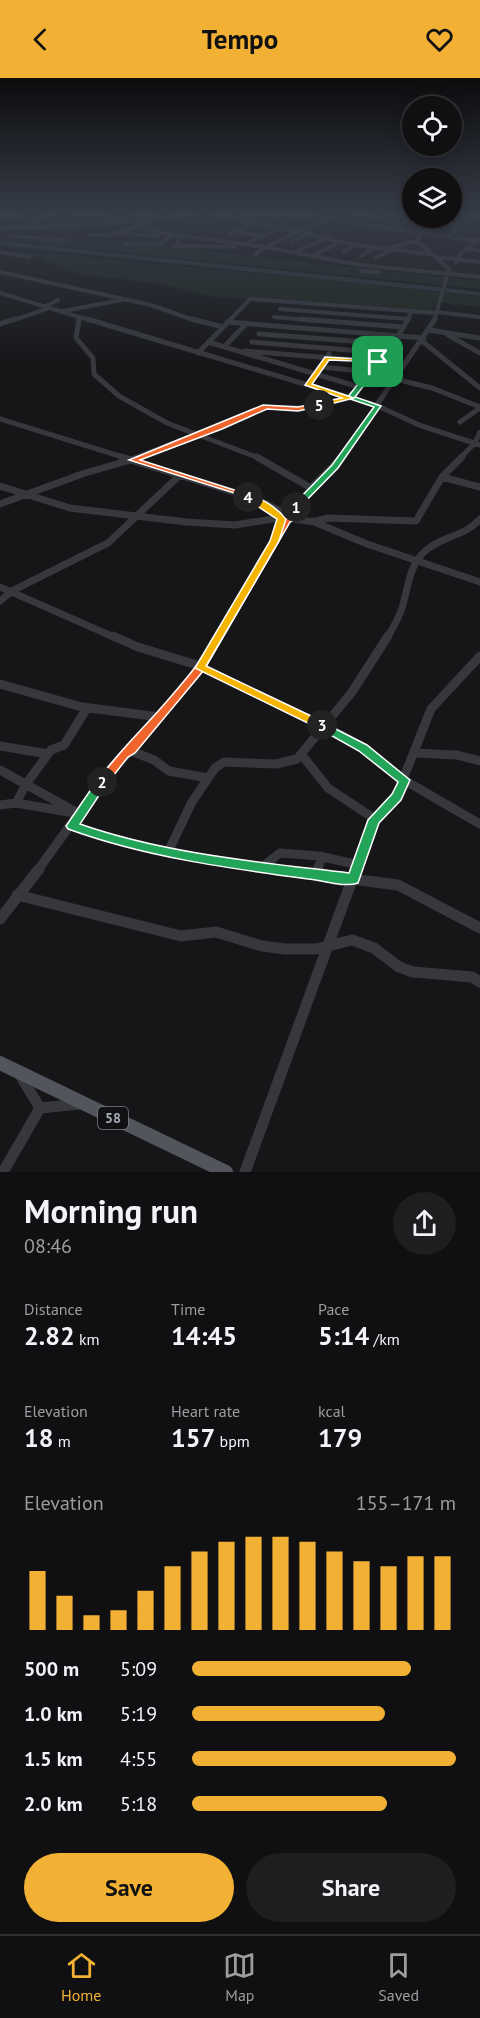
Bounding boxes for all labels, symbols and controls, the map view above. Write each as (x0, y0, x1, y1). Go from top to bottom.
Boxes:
text: Tempo (202, 22, 278, 56)
icon: back (24, 23, 57, 56)
icon: heart (423, 23, 456, 56)
map controls (402, 96, 462, 228)
button: locate (402, 96, 462, 156)
button: layers (402, 168, 462, 228)
pin (352, 336, 403, 387)
icon: arrive (361, 345, 394, 378)
pin: 5 (304, 390, 334, 420)
text: 5 (314, 395, 324, 415)
pin: 4 (233, 482, 263, 512)
text: 4 (243, 487, 253, 507)
pin: 1 (281, 492, 311, 522)
text: 1 (291, 497, 301, 517)
pin: 3 (307, 710, 337, 740)
text: 3 (317, 715, 327, 735)
pin: 2 (87, 767, 117, 797)
text: 2 (97, 772, 107, 792)
road number: 58 (98, 1107, 128, 1129)
text: Morning run (24, 1189, 198, 1232)
button: share (393, 1192, 456, 1255)
text: 08:46 (24, 1233, 72, 1259)
text: Distance (24, 1299, 83, 1319)
text: Time (171, 1299, 205, 1319)
text: Pace (318, 1299, 349, 1319)
text: 2.82 (24, 1319, 75, 1352)
text: 14:45 (171, 1319, 237, 1352)
text: 5:14 (318, 1319, 369, 1352)
text: km (75, 1329, 100, 1349)
text: /km (369, 1329, 400, 1349)
text: Elevation (24, 1401, 88, 1421)
text: Heart rate (171, 1401, 240, 1421)
text: kcal (318, 1401, 345, 1421)
text: 18 (24, 1421, 53, 1454)
text: 157 (171, 1421, 215, 1454)
text: 179 (318, 1421, 362, 1454)
text: m (53, 1431, 71, 1451)
text: bpm (215, 1431, 250, 1451)
text: Elevation (24, 1490, 104, 1516)
text: 155–171 m (356, 1490, 456, 1516)
text: 500 m (24, 1656, 79, 1682)
text: 5:09 (120, 1656, 157, 1682)
text: 1.0 km (24, 1701, 83, 1727)
text: 5:19 (120, 1701, 157, 1727)
text: 1.5 km (24, 1746, 83, 1772)
text: 4:55 (120, 1746, 157, 1772)
text: 2.0 km (24, 1791, 83, 1817)
text: 5:18 (120, 1791, 157, 1817)
button: Save (24, 1853, 234, 1922)
button: Share (246, 1853, 456, 1922)
tab: Home (61, 1949, 101, 2005)
tab: Map (223, 1949, 256, 2005)
tab: Saved (378, 1949, 419, 2005)

